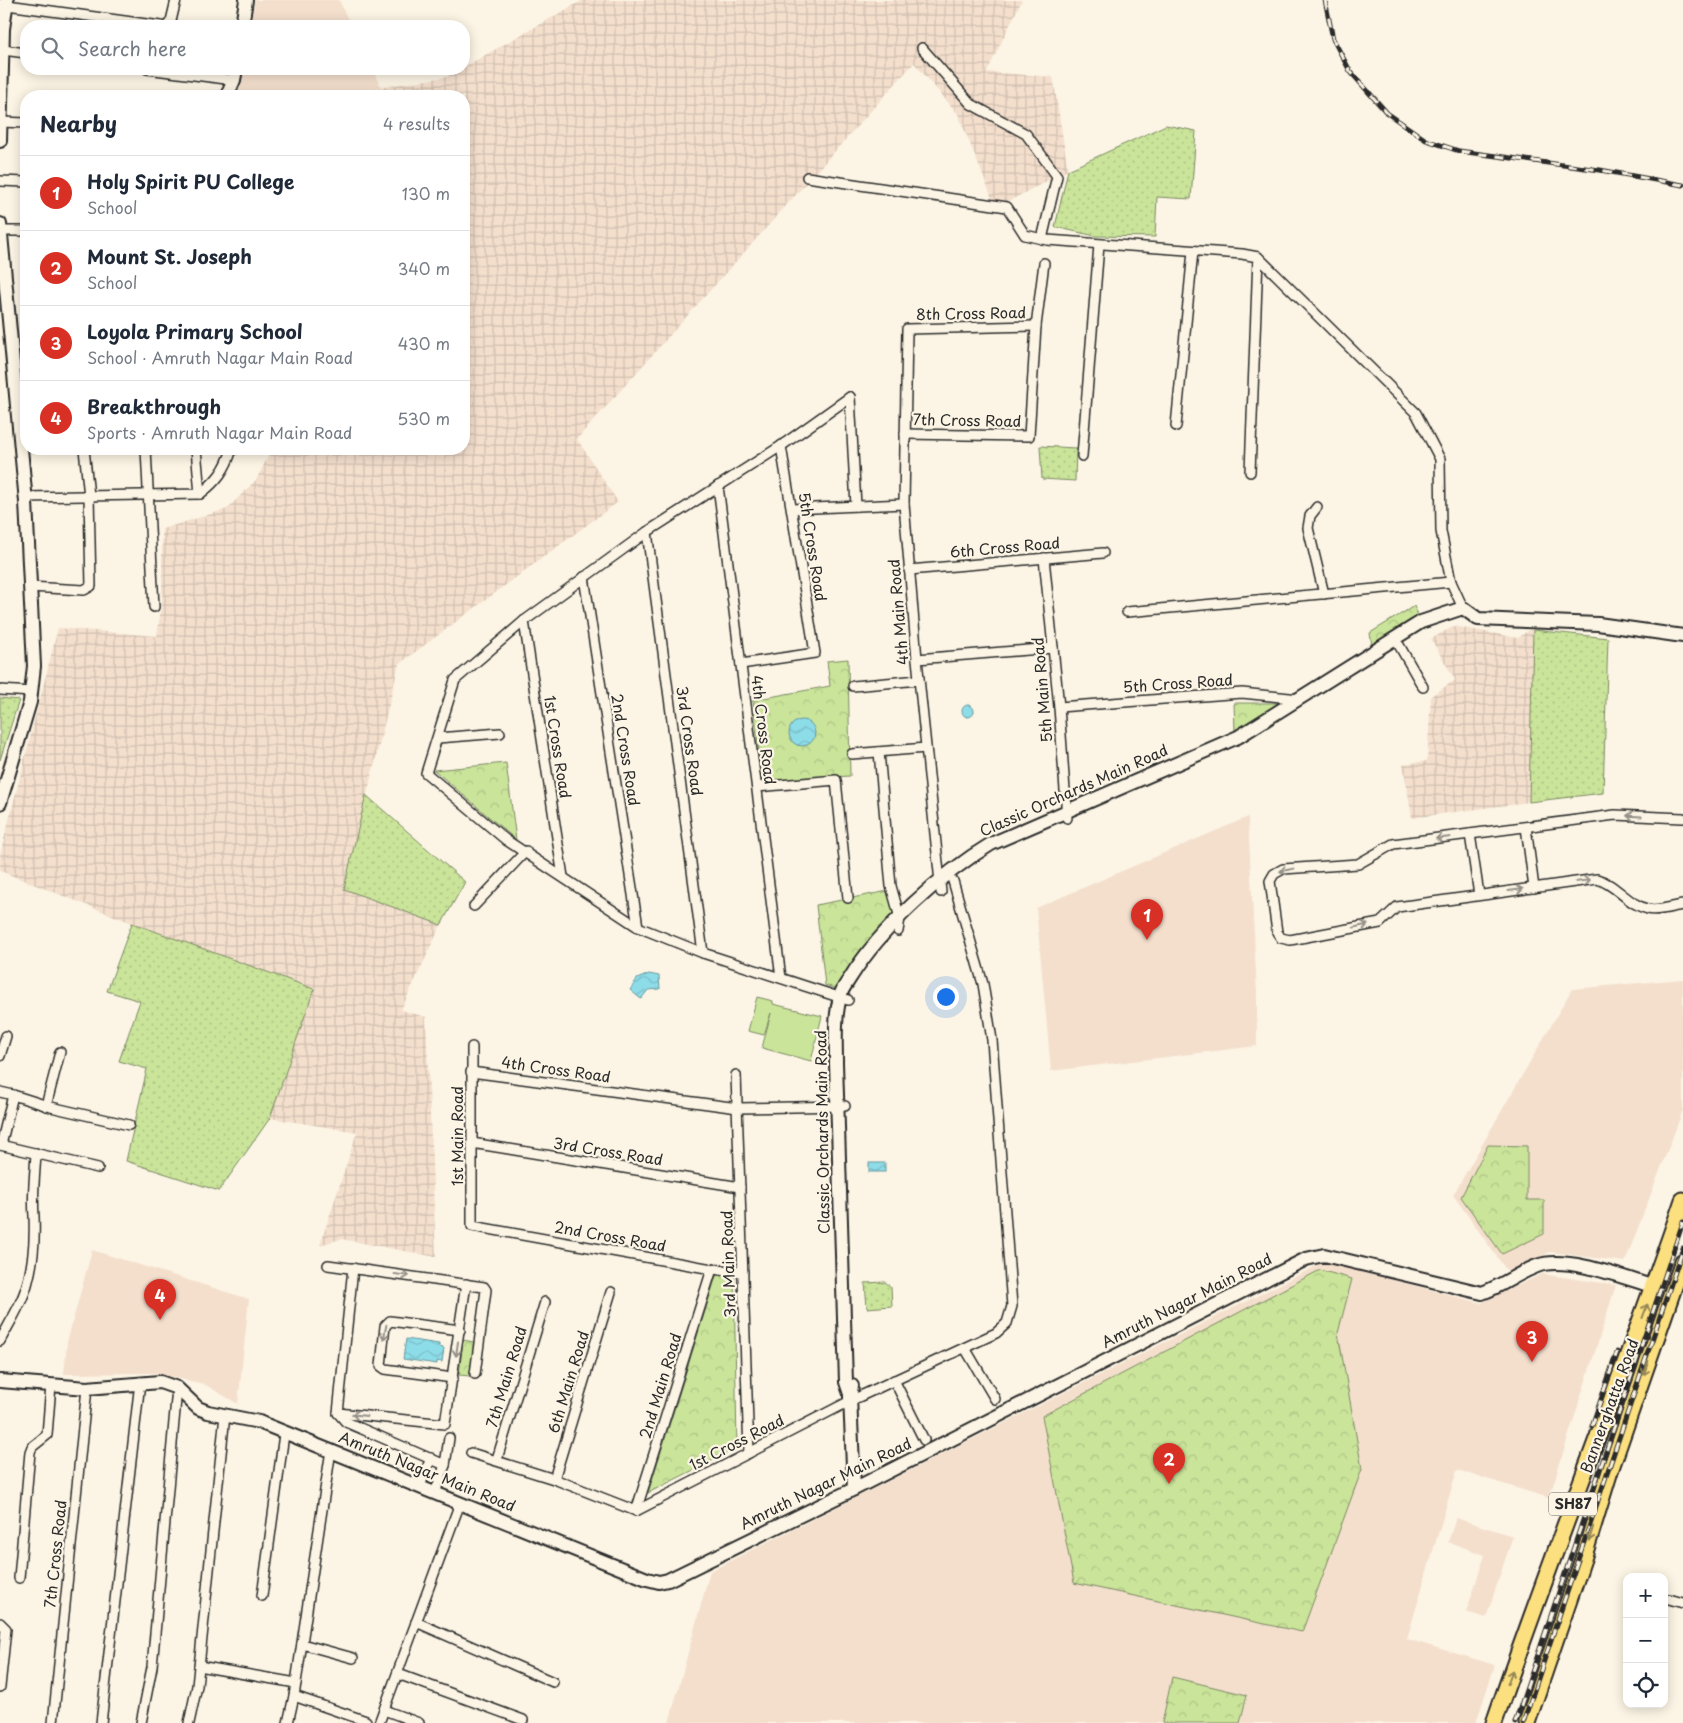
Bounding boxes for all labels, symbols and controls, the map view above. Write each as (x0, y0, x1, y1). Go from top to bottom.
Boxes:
search box (20, 20, 470, 75)
icon: search (38, 34, 66, 62)
text: Search here (78, 34, 187, 62)
text: Nearby (40, 107, 117, 139)
text: 4 results (383, 111, 450, 135)
text: Holy Spirit PU College (87, 167, 294, 195)
text: 1 (52, 181, 60, 205)
text: 130 m (402, 181, 450, 205)
text: School (87, 195, 137, 219)
text: Mount St. Joseph (87, 242, 252, 270)
text: 2 (50, 256, 62, 280)
text: 340 m (398, 256, 450, 280)
text: School (87, 270, 137, 294)
street label: 8th Cross Road (916, 300, 1026, 325)
text: Loyola Primary School (87, 317, 303, 345)
text: 3 (51, 331, 61, 355)
text: 430 m (398, 331, 450, 355)
text: School · Amruth Nagar Main Road (87, 345, 353, 369)
text: Breakthrough (87, 392, 221, 420)
text: 4 (51, 406, 61, 430)
text: 530 m (397, 406, 450, 430)
street label: 7th Cross Road (913, 407, 1021, 432)
text: Sports · Amruth Nagar Main Road (87, 420, 352, 444)
street label: 5th Cross Road (793, 491, 833, 603)
street label: 6th Cross Road (949, 530, 1061, 563)
street label: 4th Main Road (881, 558, 914, 666)
street label: 5th Main Road (1025, 637, 1058, 744)
street label: 5th Cross Road (1122, 667, 1234, 698)
street label: 4th Cross Road (746, 674, 783, 786)
street label: 3rd Cross Road (671, 684, 710, 797)
street label: 2nd Cross Road (606, 692, 647, 807)
street label: 1st Cross Road (539, 694, 578, 800)
street label: Classic Orchards Main Road (975, 738, 1171, 842)
one-way arrow (1627, 811, 1643, 820)
one-way arrow (1435, 833, 1451, 843)
one-way arrow (1279, 865, 1295, 875)
one-way arrow (1574, 876, 1590, 886)
one-way arrow (1508, 885, 1524, 895)
pin: 1 (1131, 899, 1163, 940)
one-way arrow (1353, 921, 1369, 930)
your location (933, 984, 959, 1010)
street label: Classic Orchards Main Road (808, 1030, 835, 1234)
street label: 4th Cross Road (500, 1049, 612, 1088)
street label: 1st Main Road (445, 1086, 468, 1186)
street label: 3rd Cross Road (552, 1131, 665, 1171)
street label: 3rd Main Road (714, 1210, 741, 1318)
street label: 2nd Cross Road (553, 1214, 668, 1257)
street label: Amruth Nagar Main Road (1097, 1247, 1276, 1353)
one-way arrow (393, 1270, 409, 1280)
pin: 4 (144, 1279, 176, 1320)
one-way arrow (1641, 1304, 1650, 1319)
pin: 3 (1516, 1321, 1548, 1362)
street label: 7th Main Road (479, 1323, 532, 1430)
one-way arrow (379, 1324, 389, 1340)
street label: 6th Main Road (541, 1327, 594, 1436)
street label: 2nd Main Road (633, 1330, 687, 1441)
street label: Bannerghatta Road (1574, 1335, 1644, 1476)
one-way arrow (452, 1341, 462, 1357)
one-way arrow (1640, 1359, 1650, 1375)
street label: 1st Cross Road (685, 1408, 788, 1476)
one-way arrow (352, 1410, 368, 1420)
street label: Amruth Nagar Main Road (336, 1425, 519, 1517)
street label: Amruth Nagar Main Road (736, 1431, 915, 1534)
pin: 2 (1153, 1443, 1185, 1484)
road number: SH87 (1549, 1492, 1597, 1516)
street label: 7th Cross Road (37, 1499, 72, 1609)
one-way arrow (1585, 1526, 1595, 1542)
map controls (1623, 1573, 1668, 1708)
button: + (1623, 1573, 1668, 1618)
button: − (1623, 1618, 1668, 1663)
button: locate (1623, 1663, 1668, 1708)
one-way arrow (1506, 1670, 1515, 1685)

